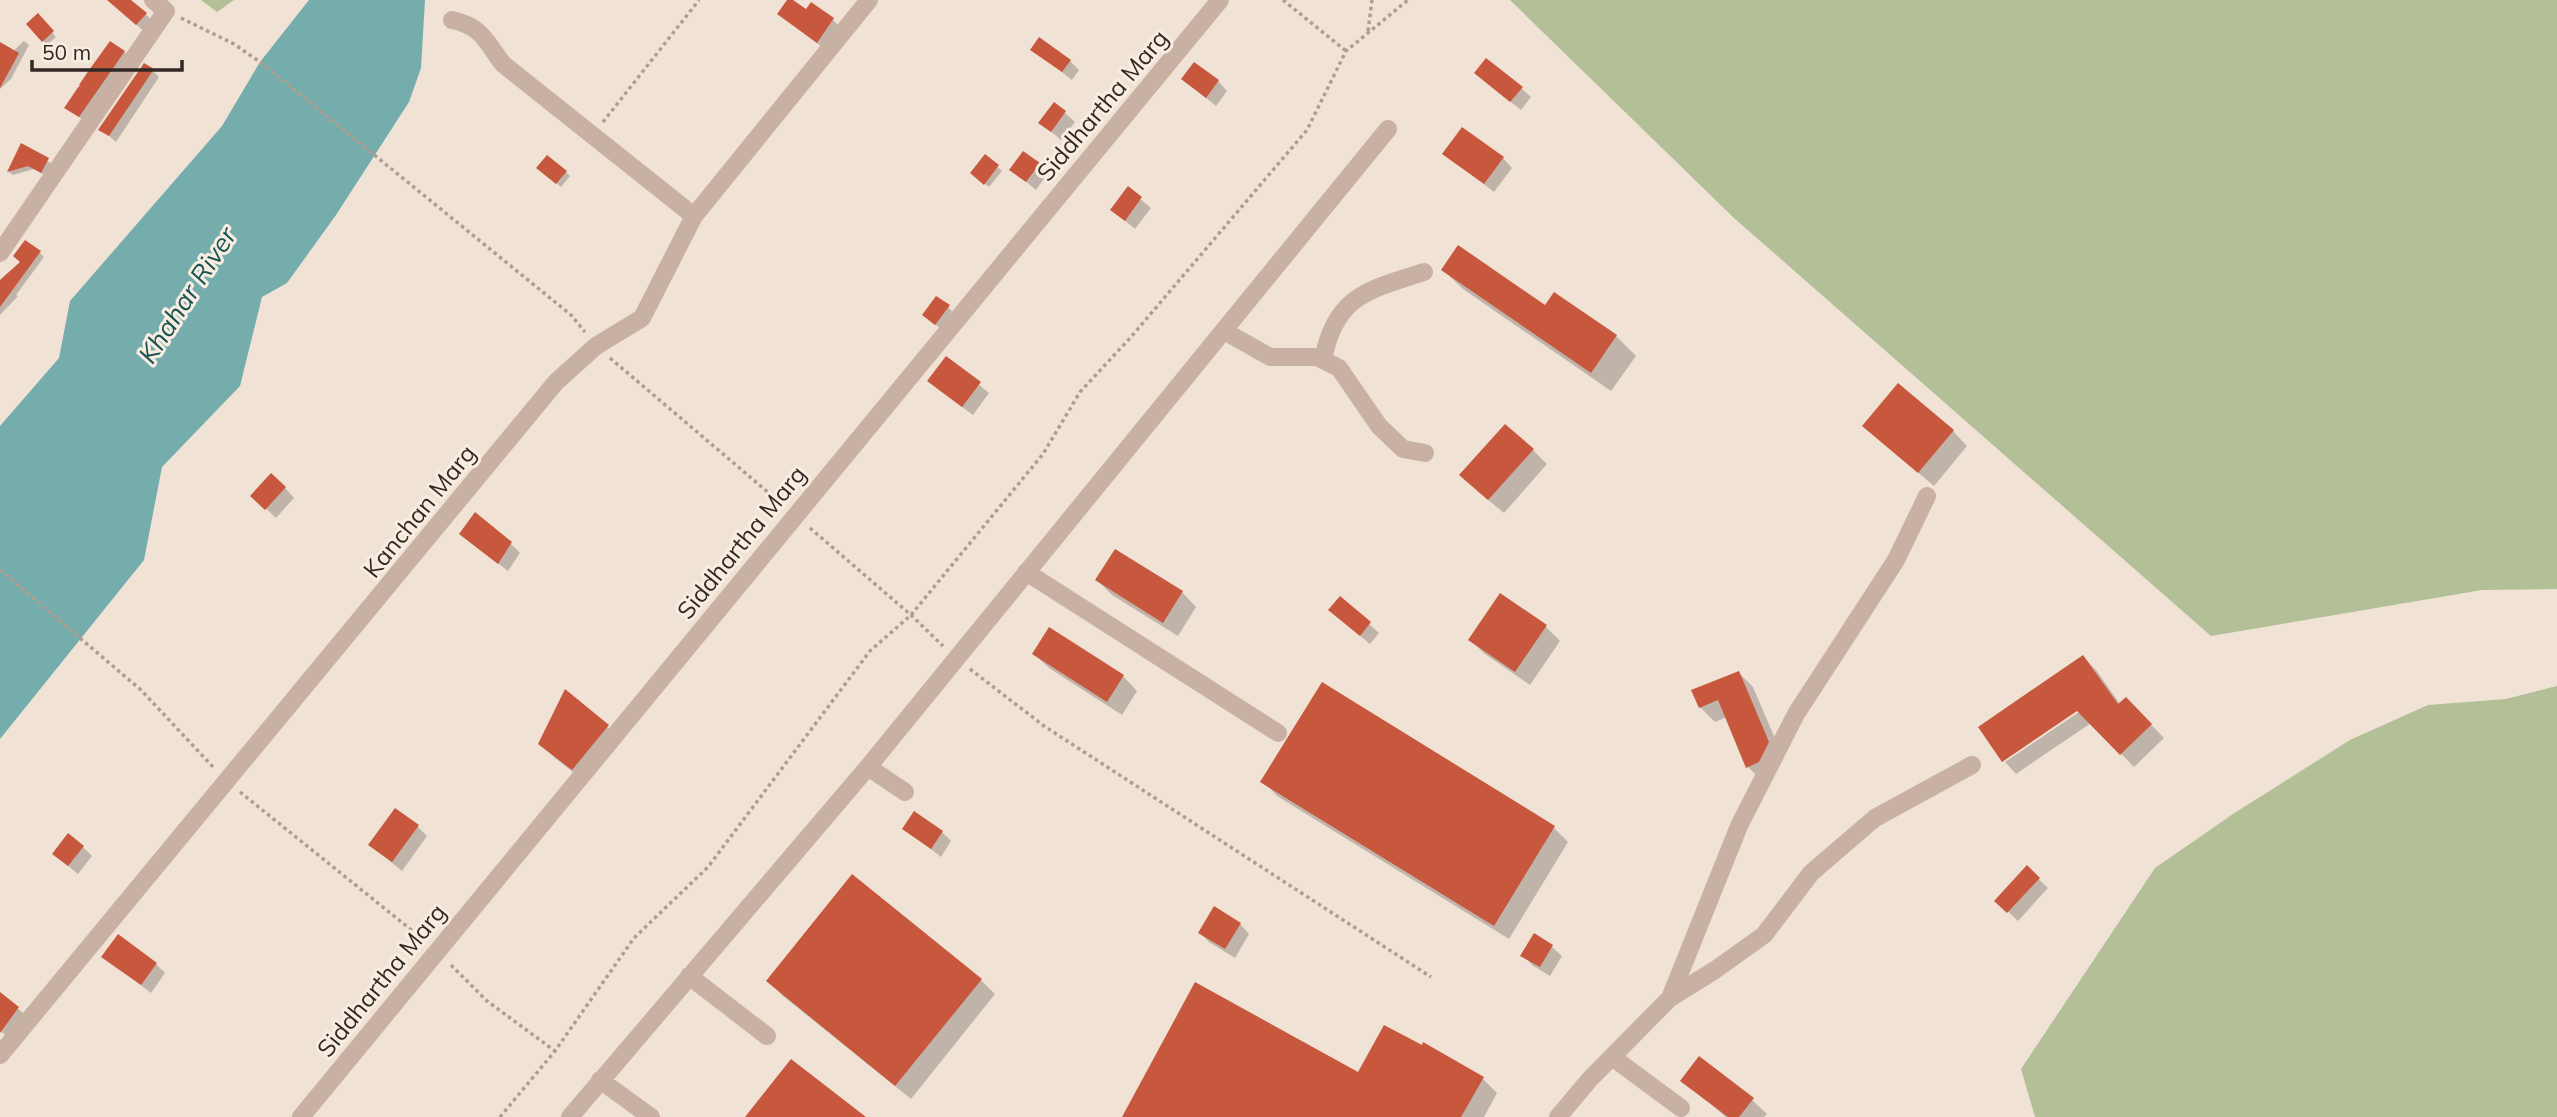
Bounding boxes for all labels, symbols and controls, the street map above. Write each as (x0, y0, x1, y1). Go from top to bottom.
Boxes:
street label: Siddhartha Marg (1030, 23, 1174, 187)
scale bar (32, 28, 182, 72)
text: 50 m (42, 39, 91, 65)
water label: Khahar River (131, 219, 244, 369)
street label: Kanchan Marg (356, 438, 482, 584)
street label: Siddhartha Marg (670, 459, 812, 625)
street label: Siddhartha Marg (310, 897, 452, 1063)

